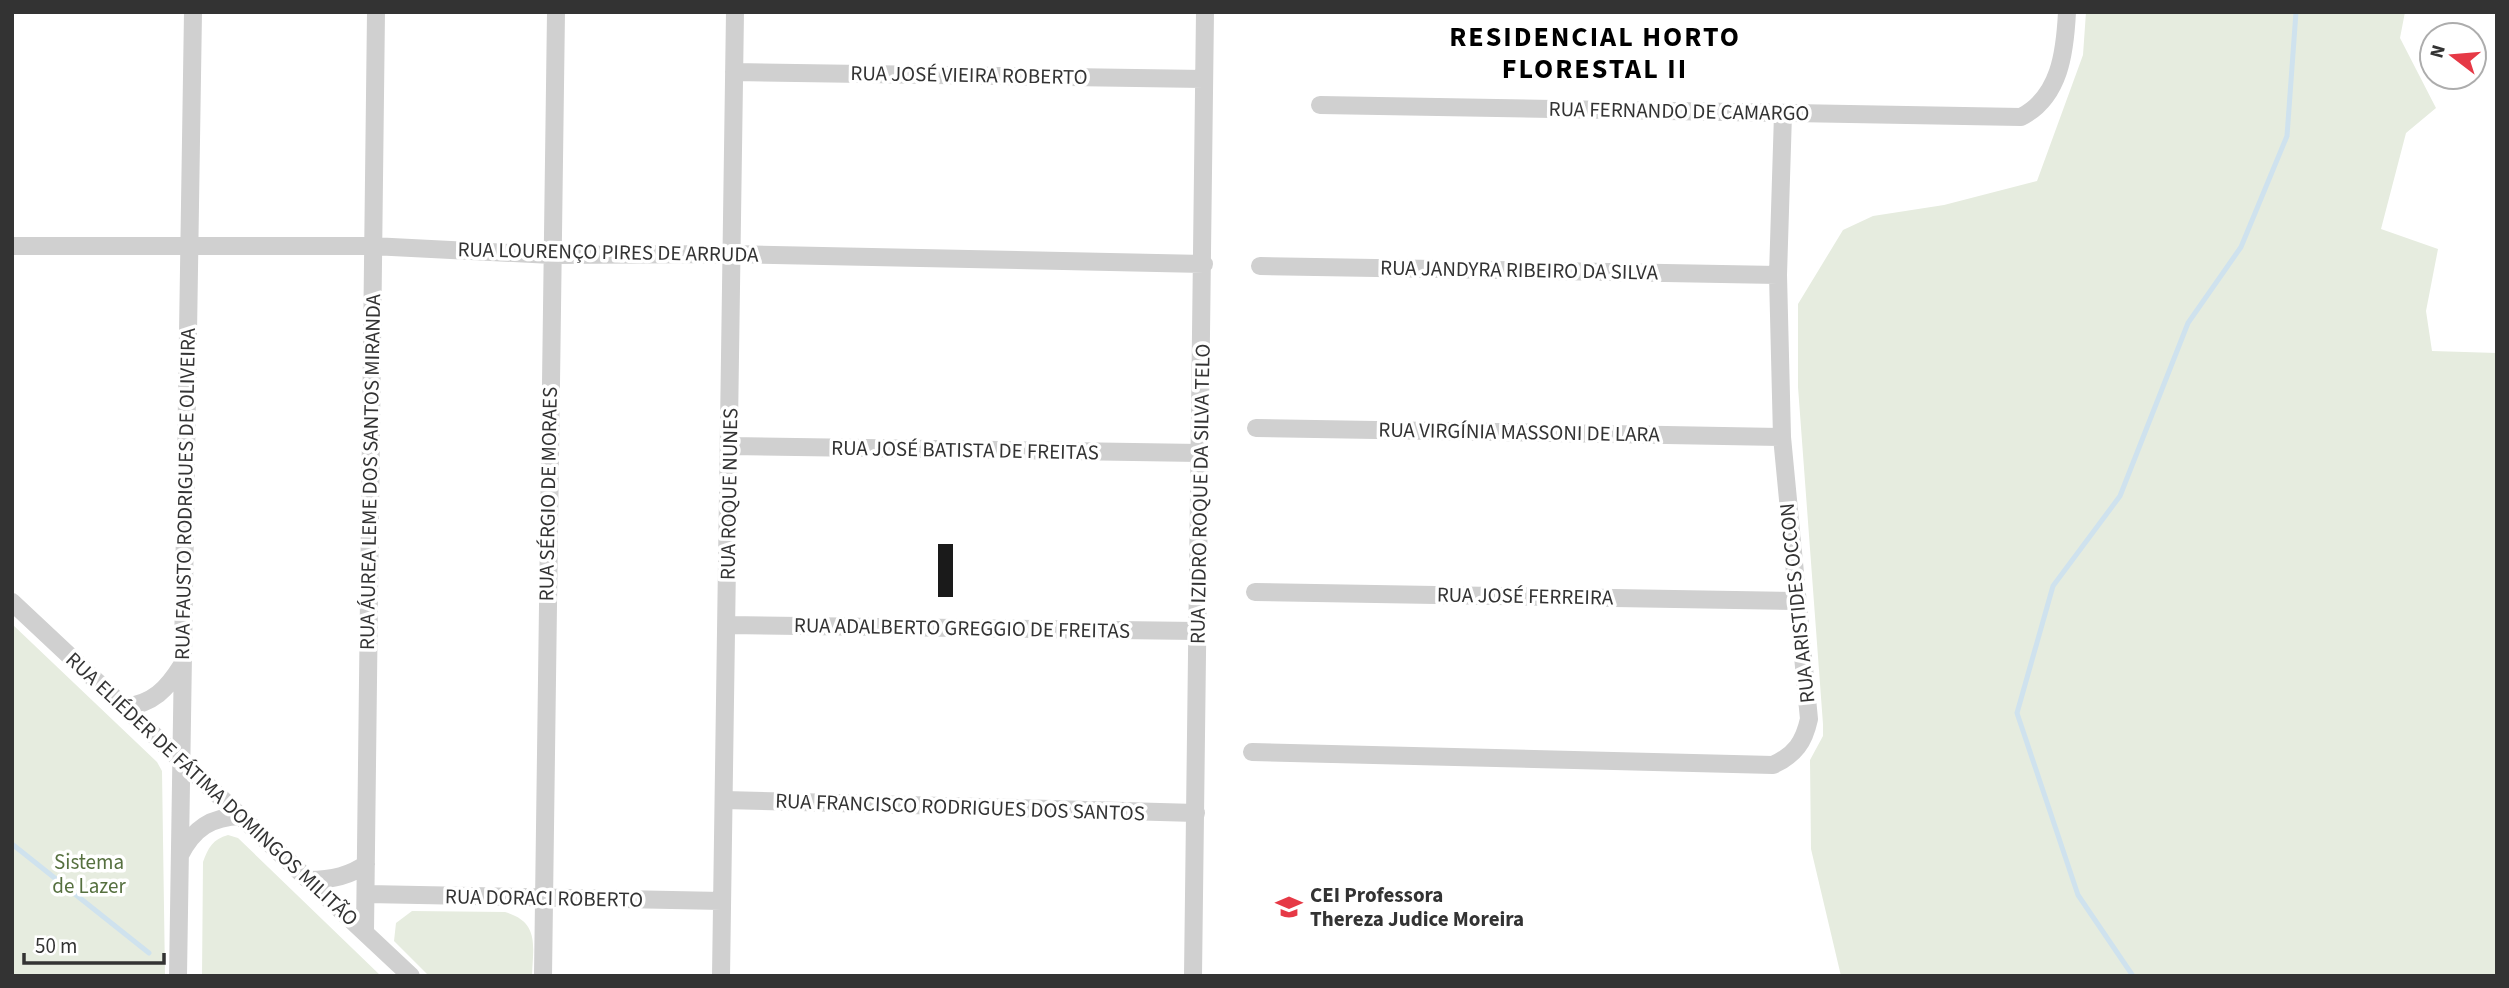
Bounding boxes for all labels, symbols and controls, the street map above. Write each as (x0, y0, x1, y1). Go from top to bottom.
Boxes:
district label: RESIDENCIAL HORTO FLORESTAL II (1449, 17, 1741, 89)
north arrow (2418, 21, 2488, 91)
text: N (2423, 42, 2453, 62)
street label: RUA JOSÉ VIEIRA ROBERTO (850, 58, 1088, 92)
street label: RUA FERNANDO DE CAMARGO (1548, 94, 1810, 128)
street label: RUA LOURENÇO PIRES DE ARRUDA (457, 234, 759, 270)
street label: RUA JANDYRA RIBEIRO DA SILVA (1380, 253, 1659, 287)
street label: RUA ÁUREA LEME DOS SANTOS MIRANDA (352, 293, 388, 650)
street label: RUA FAUSTO RODRIGUES DE OLIVEIRA (167, 327, 203, 660)
street label: RUA IZIDRO ROQUE DA SILVA TELO (1182, 344, 1218, 644)
street label: RUA SÉRGIO DE MORAES (531, 386, 565, 602)
street label: RUA ROQUE NUNES (712, 408, 746, 580)
street label: RUA VIRGÍNIA MASSONI DE LARA (1378, 415, 1661, 449)
street label: RUA JOSÉ BATISTA DE FREITAS (831, 433, 1099, 467)
street label: RUA ARISTIDES OCCON (1772, 502, 1822, 704)
street label: RUA JOSÉ FERREIRA (1437, 579, 1614, 613)
street label: RUA ADALBERTO GREGGIO DE FREITAS (794, 610, 1130, 646)
street label: RUA ELIÉDER DE FÁTIMA DOMINGOS MILITÃO (59, 645, 365, 933)
street label: RUA FRANCISCO RODRIGUES DOS SANTOS (775, 786, 1145, 828)
park label: Sistema de Lazer (52, 847, 126, 901)
place label: CEI Professora Thereza Judice Moreira (1310, 880, 1524, 934)
street label: RUA DORACI ROBERTO (445, 881, 643, 915)
school or university icon: CEI Professora Thereza Judice Moreira (1274, 892, 1304, 922)
scale bar (24, 922, 164, 966)
text: 50 m (35, 931, 77, 961)

